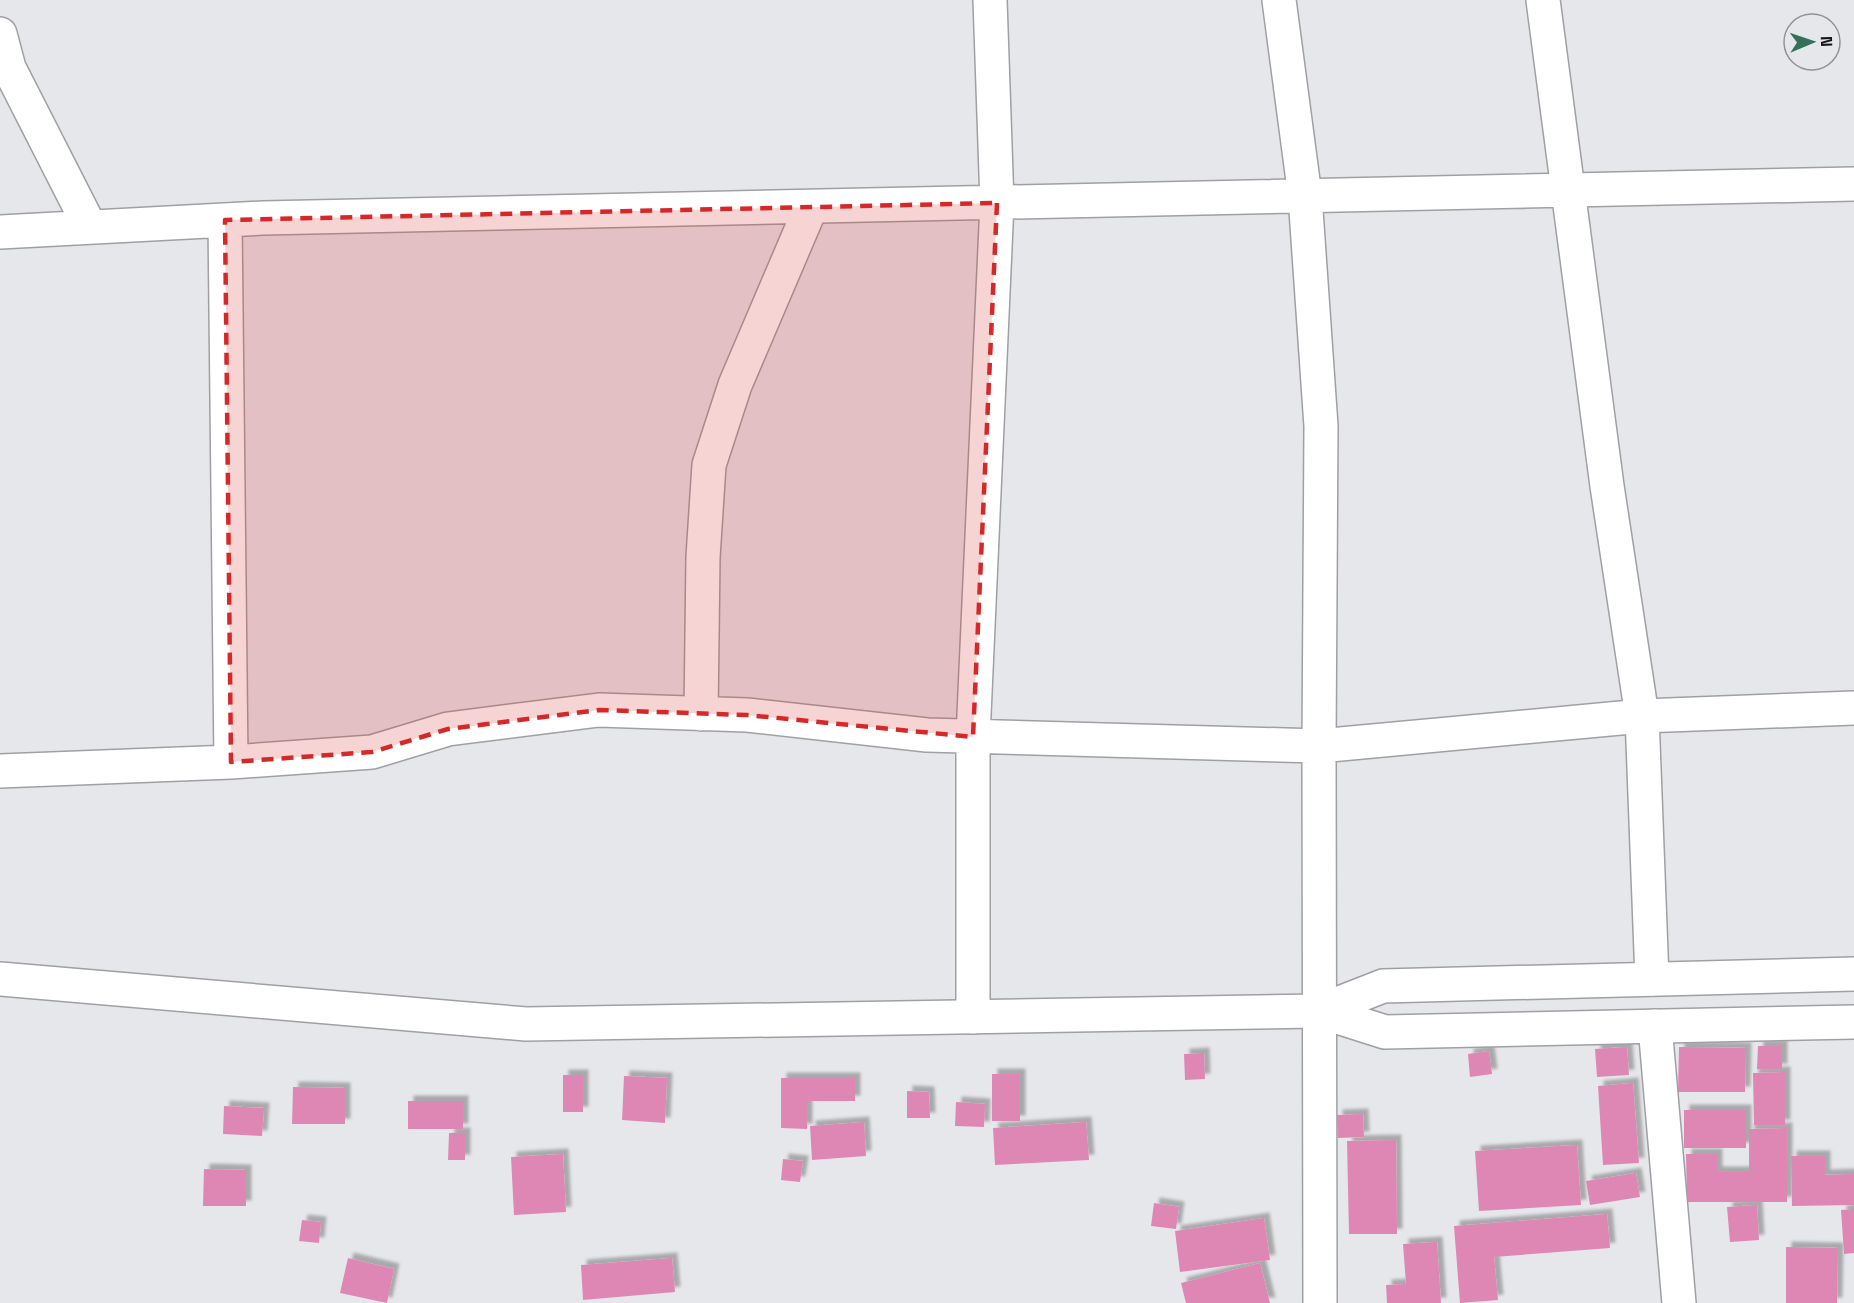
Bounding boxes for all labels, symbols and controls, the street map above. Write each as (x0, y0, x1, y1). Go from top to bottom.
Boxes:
north arrow (1782, 12, 1842, 72)
text: N (1816, 36, 1837, 47)

